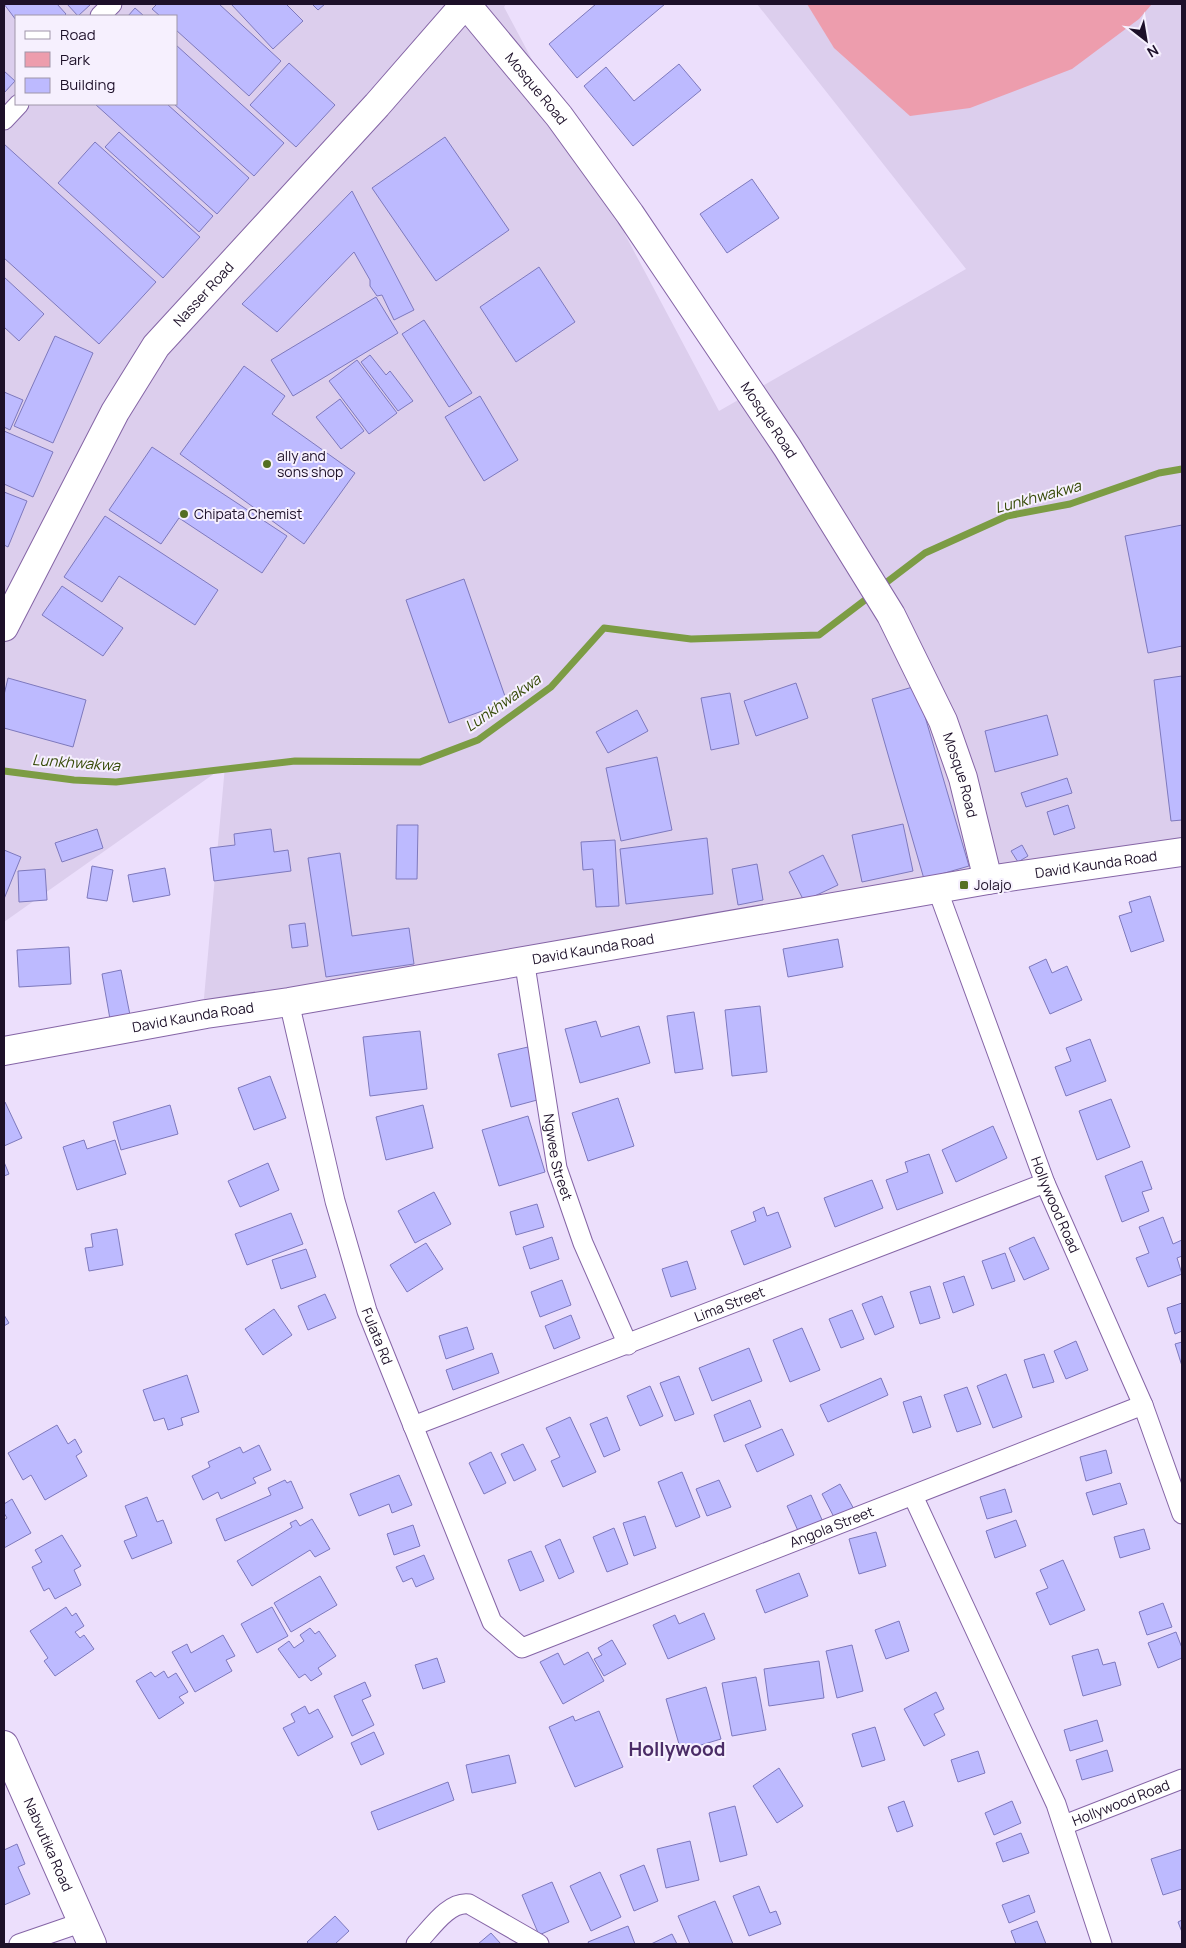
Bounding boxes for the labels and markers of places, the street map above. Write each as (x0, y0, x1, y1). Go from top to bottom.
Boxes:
place label: ally and sons shop (277, 446, 343, 481)
marker: ally and sons shop (261, 458, 273, 470)
place label: Chipata Chemist (194, 504, 303, 523)
marker: Chipata Chemist (178, 508, 190, 520)
place label: Jolajo (974, 875, 1012, 894)
marker: Jolajo (958, 879, 970, 891)

